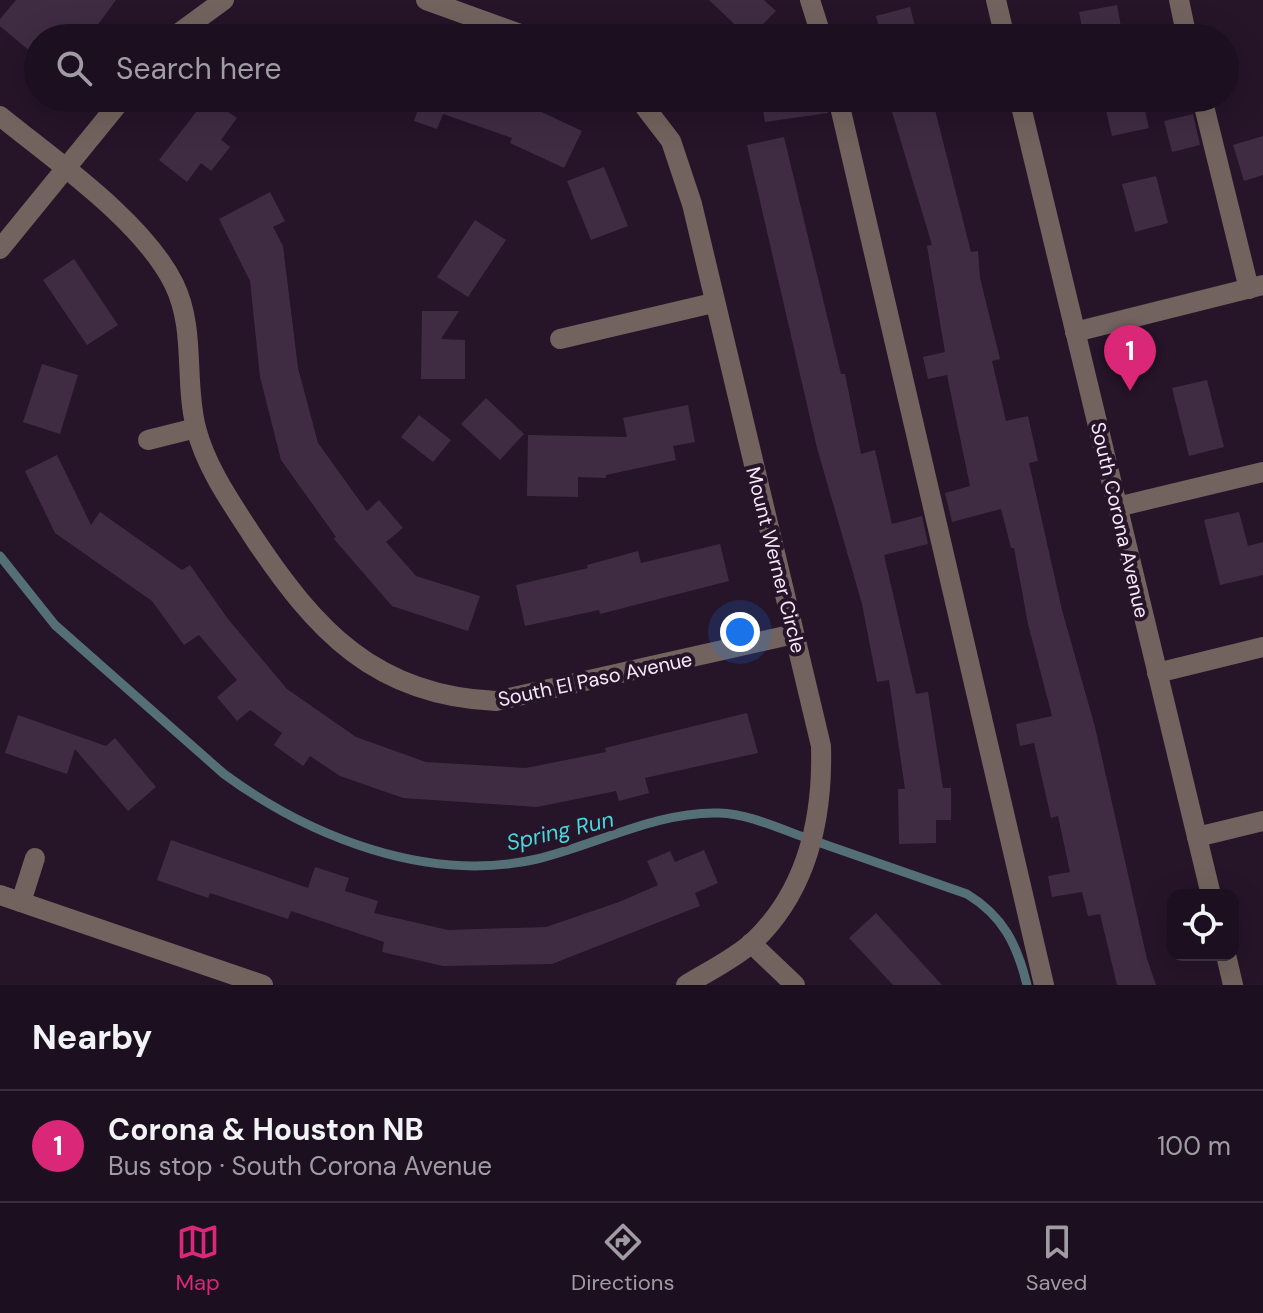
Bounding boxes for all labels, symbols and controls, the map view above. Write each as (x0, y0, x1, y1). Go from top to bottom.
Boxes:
search box (24, 24, 1239, 112)
icon: search (52, 46, 96, 90)
text: Search here (116, 49, 282, 88)
pin: 1 (1104, 325, 1156, 391)
street label: South Corona Avenue (1085, 419, 1155, 621)
street label: Mount Werner Circle (740, 464, 812, 656)
your location (720, 612, 760, 652)
street label: South El Paso Avenue (496, 646, 694, 712)
water label: Spring Run (503, 805, 617, 857)
map controls (1167, 889, 1239, 961)
button: locate (1167, 889, 1239, 961)
text: Nearby (32, 1015, 152, 1060)
text: Corona & Houston NB (108, 1110, 424, 1149)
text: 1 (53, 1129, 63, 1163)
text: 100 m (1157, 1129, 1231, 1163)
text: Bus stop · South Corona Avenue (108, 1149, 492, 1183)
tab: Map (176, 1220, 220, 1297)
tab: Directions (571, 1220, 675, 1297)
tab: Saved (1026, 1220, 1087, 1297)

